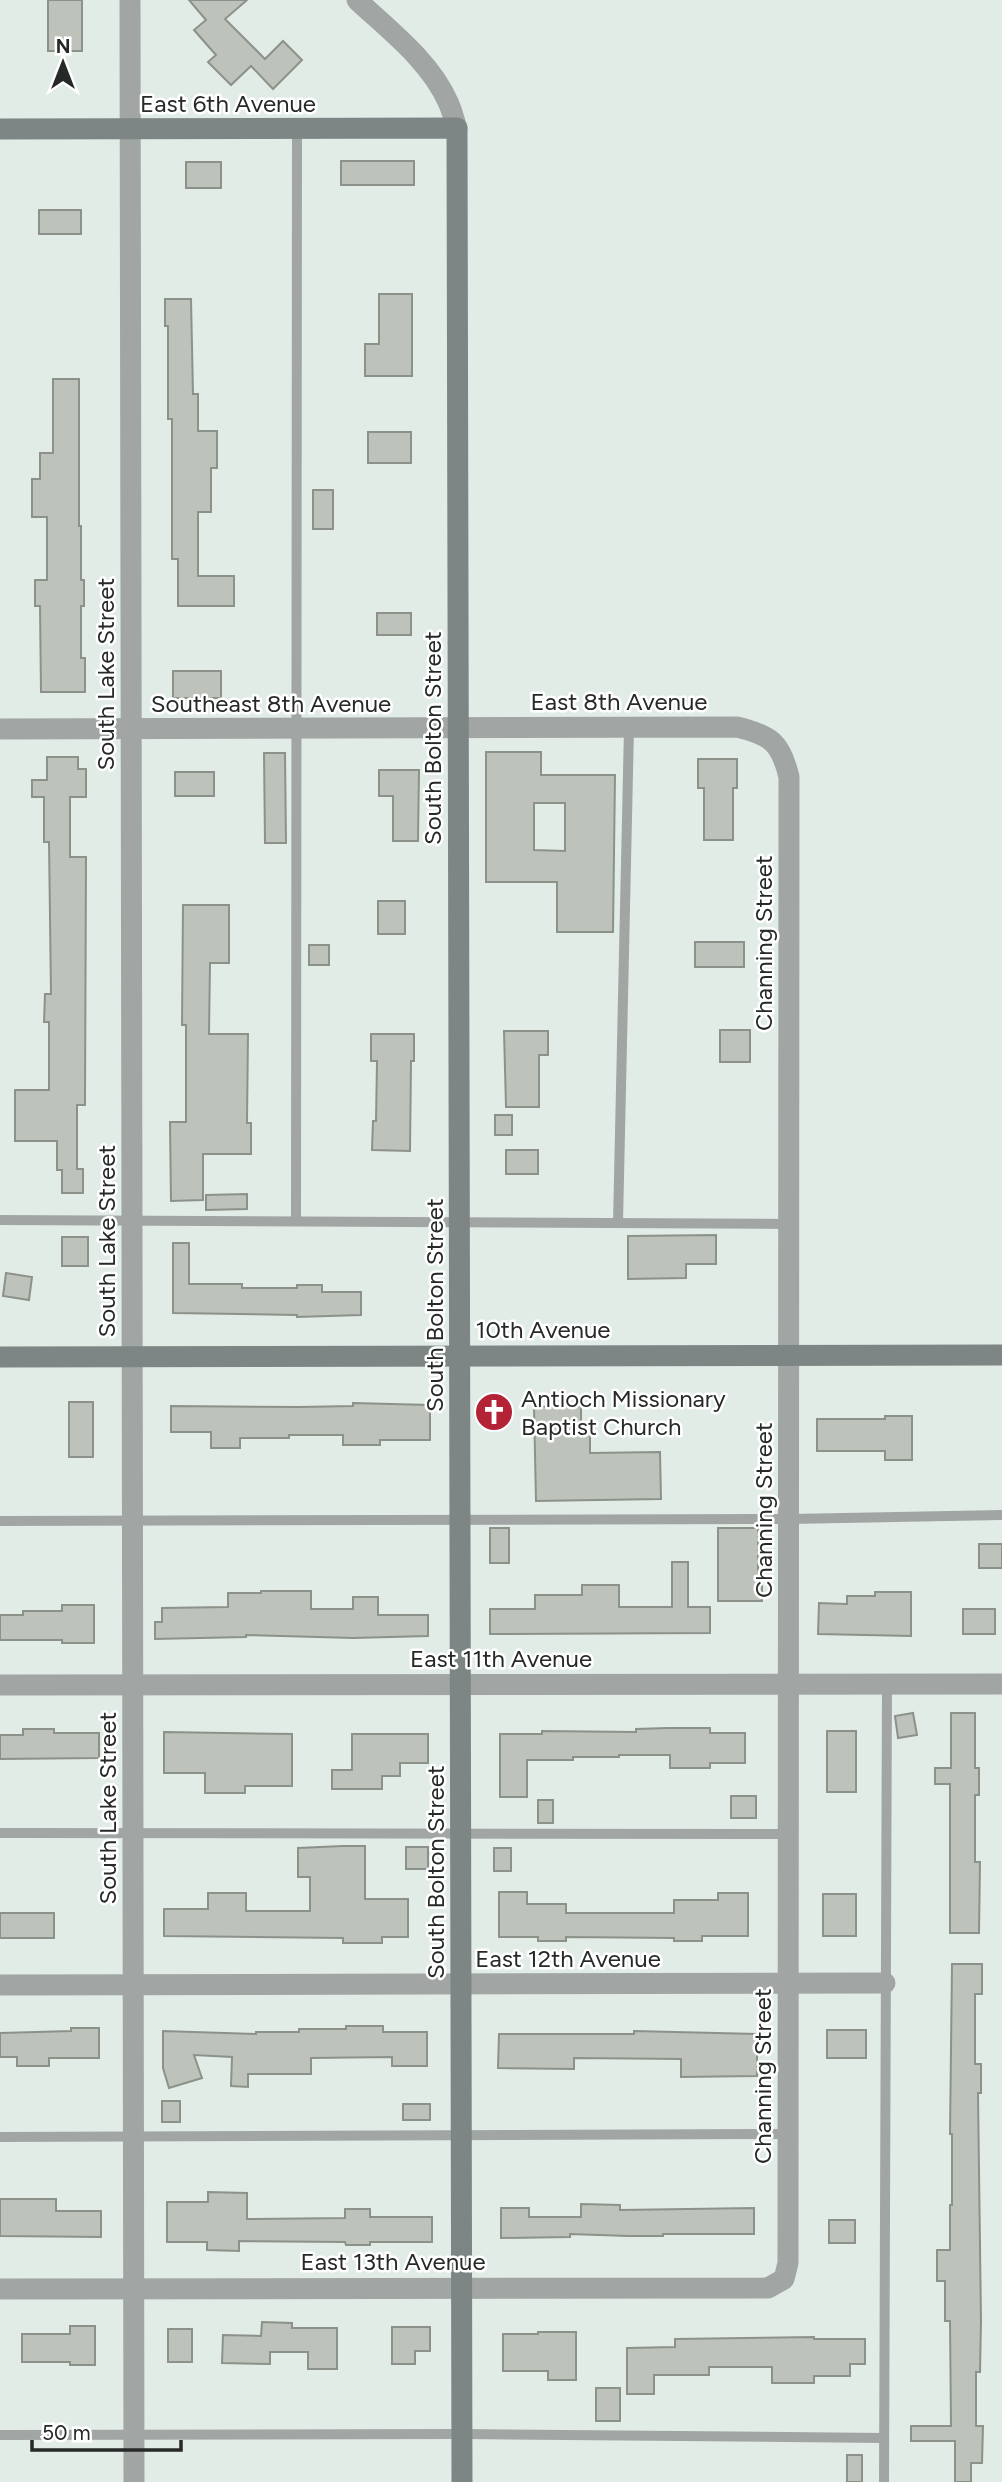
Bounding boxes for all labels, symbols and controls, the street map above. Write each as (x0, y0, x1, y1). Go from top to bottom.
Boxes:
north arrow (28, 28, 98, 98)
text: N (56, 35, 70, 58)
street label: East 6th Avenue (140, 89, 316, 118)
street label: South Lake Street (91, 578, 120, 770)
street label: South Bolton Street (418, 631, 447, 845)
street label: East 8th Avenue (531, 687, 707, 716)
street label: Southeast 8th Avenue (151, 689, 391, 718)
street label: Channing Street (749, 855, 778, 1031)
street label: South Lake Street (92, 1145, 121, 1337)
street label: South Bolton Street (420, 1198, 449, 1412)
street label: 10th Avenue (476, 1315, 610, 1344)
place label: Antioch Missionary Baptist Church (521, 1384, 726, 1441)
church icon: Antioch Missionary Baptist Church (473, 1391, 515, 1433)
street label: Channing Street (749, 1422, 778, 1598)
street label: East 11th Avenue (410, 1644, 592, 1673)
street label: South Lake Street (93, 1712, 122, 1904)
street label: South Bolton Street (421, 1765, 450, 1979)
street label: East 12th Avenue (475, 1944, 661, 1973)
street label: Channing Street (748, 1988, 777, 2164)
street label: East 13th Avenue (300, 2247, 486, 2276)
scale bar (32, 2408, 180, 2452)
text: 50 m (42, 2420, 91, 2445)

